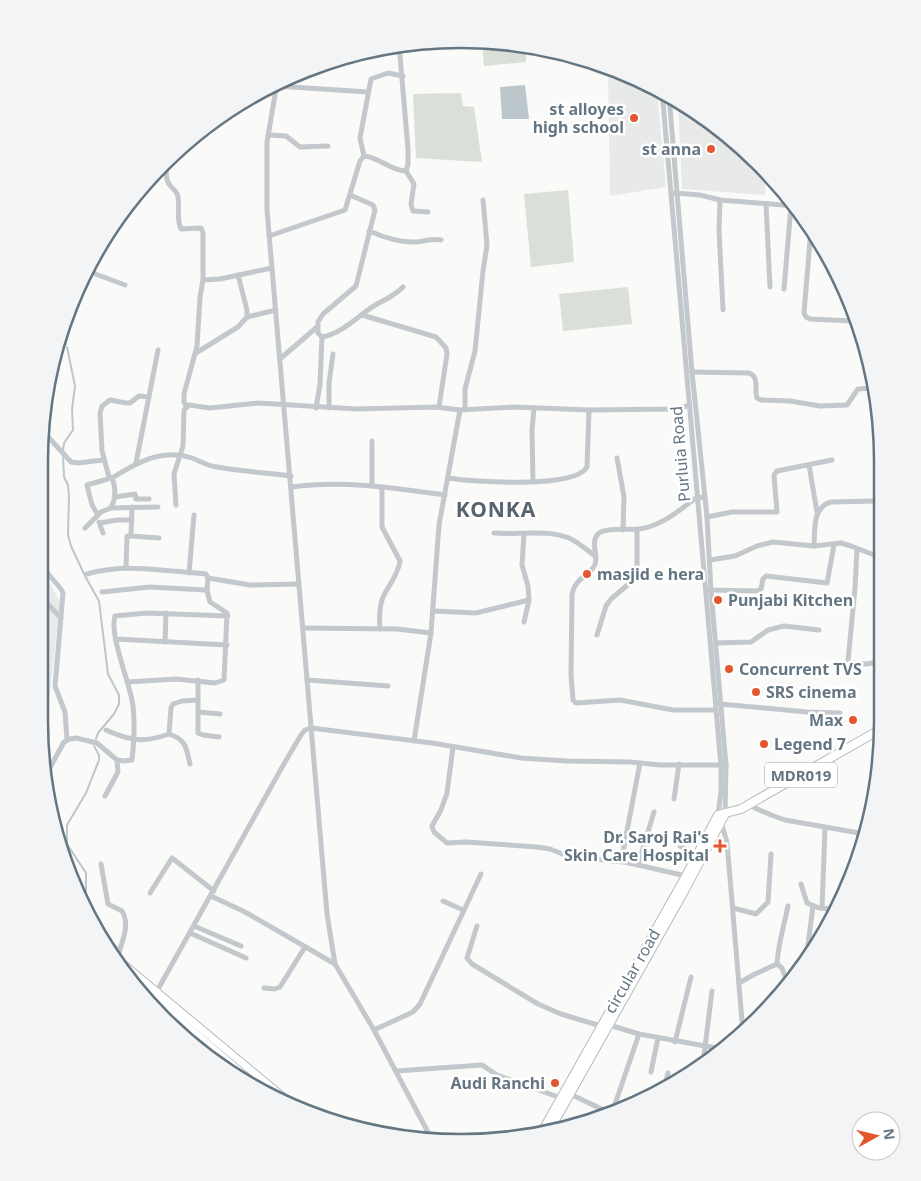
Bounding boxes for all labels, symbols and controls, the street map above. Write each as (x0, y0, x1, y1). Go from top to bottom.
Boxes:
place label: st alloyes high school (533, 98, 624, 138)
marker: st alloyes high school (628, 112, 640, 124)
place label: st anna (642, 138, 701, 160)
marker: st anna (705, 143, 717, 155)
street label: Purluia Road (665, 405, 695, 503)
district label: KONKA (456, 495, 536, 523)
place label: masjid e hera (597, 563, 704, 585)
marker: masjid e hera (581, 568, 593, 580)
place label: Punjabi Kitchen (728, 589, 853, 611)
marker: Punjabi Kitchen (712, 594, 724, 606)
place label: Concurrent TVS (739, 658, 862, 680)
marker: Concurrent TVS (723, 663, 735, 675)
place label: SRS cinema (766, 681, 856, 703)
marker: SRS cinema (750, 686, 762, 698)
place label: Max (809, 709, 844, 731)
marker: Max (847, 714, 859, 726)
place label: Legend 7 (774, 733, 846, 755)
marker: Legend 7 (758, 738, 770, 750)
road number: MDR019 (765, 762, 837, 788)
place label: Dr. Saroj Rai's Skin Care Hospital (564, 826, 709, 866)
marker: Dr. Saroj Rai's Skin Care Hospital (713, 839, 727, 853)
street label: circular road (599, 925, 665, 1017)
place label: Audi Ranchi (451, 1072, 545, 1094)
marker: Audi Ranchi (549, 1077, 561, 1089)
north arrow (851, 1111, 901, 1161)
text: N (879, 1127, 900, 1141)

